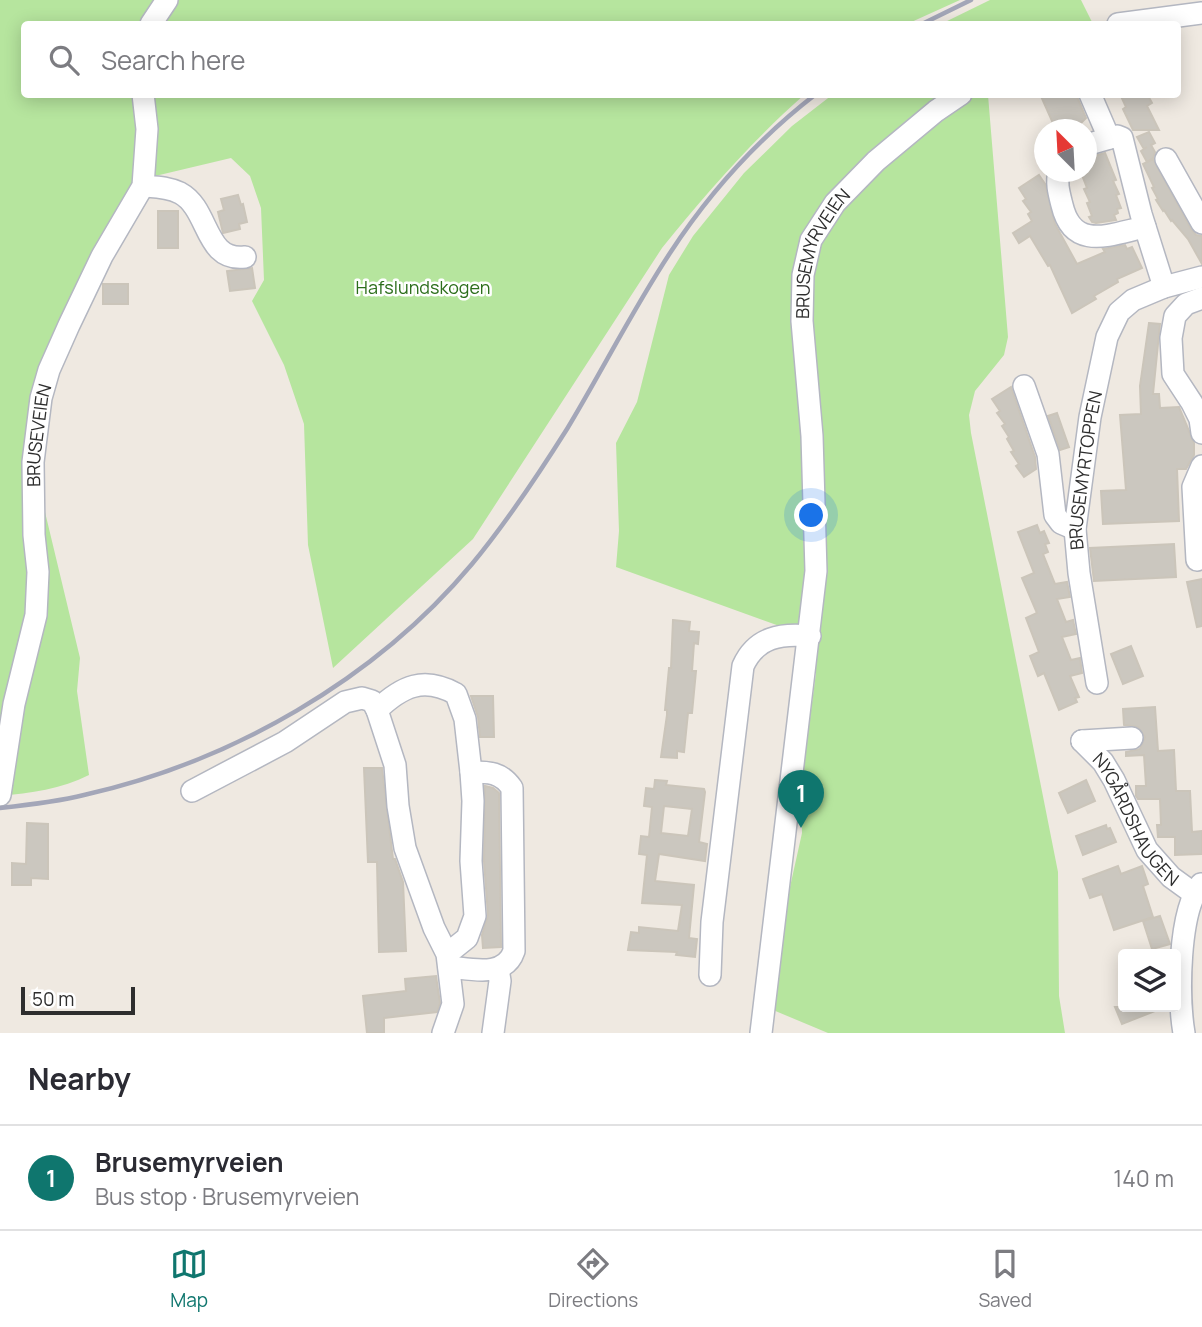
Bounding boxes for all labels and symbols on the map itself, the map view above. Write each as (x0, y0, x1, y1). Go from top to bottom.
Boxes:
north arrow (1034, 119, 1097, 182)
street label: BRUSEMYRVEIEN (790, 183, 855, 319)
park label: Hafslundskogen (356, 275, 490, 299)
street label: BRUSEVEIEN (21, 381, 56, 487)
street label: BRUSEMYRTOPPEN (1063, 388, 1107, 551)
your location (794, 498, 828, 532)
street label: NYGÅRDSHAUGEN (1088, 747, 1184, 891)
pin: 1 (778, 770, 824, 828)
scale bar (21, 984, 135, 1016)

